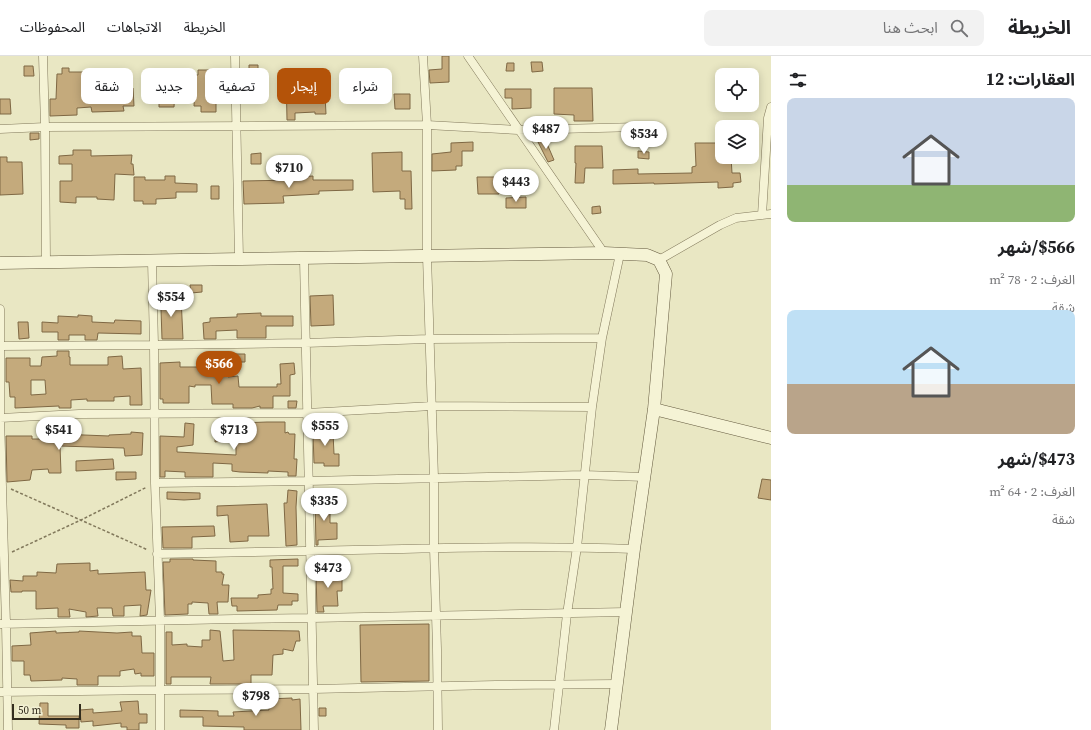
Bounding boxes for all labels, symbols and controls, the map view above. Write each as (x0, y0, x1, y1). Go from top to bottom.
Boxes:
search box (704, 10, 984, 46)
text: الخريطة (1008, 14, 1071, 40)
text: المحفوظات (20, 17, 85, 37)
text: الاتجاهات (107, 17, 162, 37)
text: الخريطة (184, 17, 226, 37)
text: ابحث هنا (883, 17, 938, 38)
icon: search (948, 17, 970, 39)
text: العقارات: 12 (986, 67, 1075, 91)
chip: شقة (81, 68, 133, 104)
chip: جديد (141, 68, 197, 104)
chip: تصفية (205, 68, 269, 104)
chip: إيجار (277, 68, 331, 104)
chip: شراء (339, 68, 392, 104)
map controls (715, 68, 759, 164)
button: locate (715, 68, 759, 112)
icon: filters (787, 69, 809, 91)
pin: $487 (522, 116, 570, 150)
text: $487 (532, 120, 560, 137)
button: layers (715, 120, 759, 164)
pin: $534 (620, 121, 668, 155)
icon: home (895, 124, 967, 196)
text: $534 (630, 125, 658, 142)
pin: $710 (265, 155, 313, 189)
text: $710 (275, 159, 303, 176)
pin: $443 (492, 169, 540, 203)
text: $443 (502, 173, 530, 190)
text: $566/شهر (998, 235, 1075, 259)
text: الغرف: 2 · 78 m² (989, 271, 1075, 288)
pin: $554 (147, 284, 195, 318)
text: $554 (157, 288, 185, 305)
text: شقة (1052, 299, 1075, 316)
icon: home (895, 336, 967, 408)
pin: $566 (195, 351, 243, 385)
text: $566 (205, 355, 233, 372)
pin: $555 (301, 413, 349, 447)
pin: $541 (35, 417, 83, 451)
pin: $713 (210, 417, 258, 451)
text: $555 (311, 417, 339, 434)
text: $541 (45, 421, 73, 438)
text: $713 (220, 421, 248, 438)
text: $473/شهر (998, 447, 1075, 471)
text: الغرف: 2 · 64 m² (989, 483, 1075, 500)
pin: $335 (300, 488, 348, 522)
text: $335 (310, 492, 338, 509)
text: شقة (1052, 511, 1075, 528)
pin: $473 (304, 555, 352, 589)
text: $473 (314, 559, 342, 576)
pin: $798 (232, 683, 280, 717)
text: $798 (242, 687, 270, 704)
scale bar (12, 702, 81, 721)
text: 50 m (18, 703, 41, 718)

